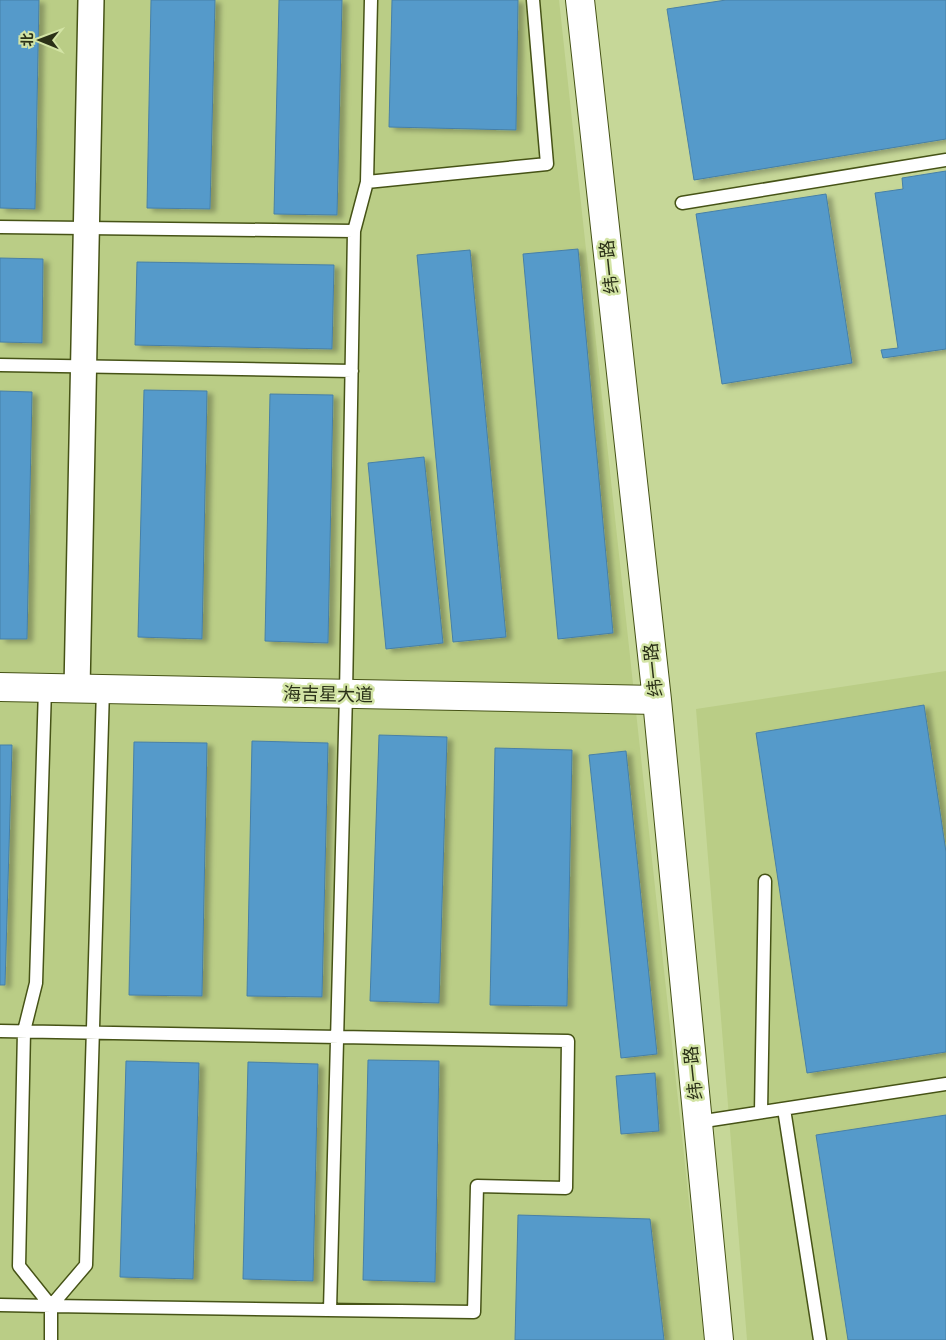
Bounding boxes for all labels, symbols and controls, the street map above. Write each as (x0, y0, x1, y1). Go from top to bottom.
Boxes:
north arrow (15, 15, 65, 65)
text: 北 (18, 33, 35, 47)
street label: 纬一路 (596, 239, 622, 295)
street label: 纬一路 (640, 642, 666, 698)
street label: 海吉星大道 (283, 683, 373, 705)
street label: 纬一路 (680, 1045, 706, 1101)

